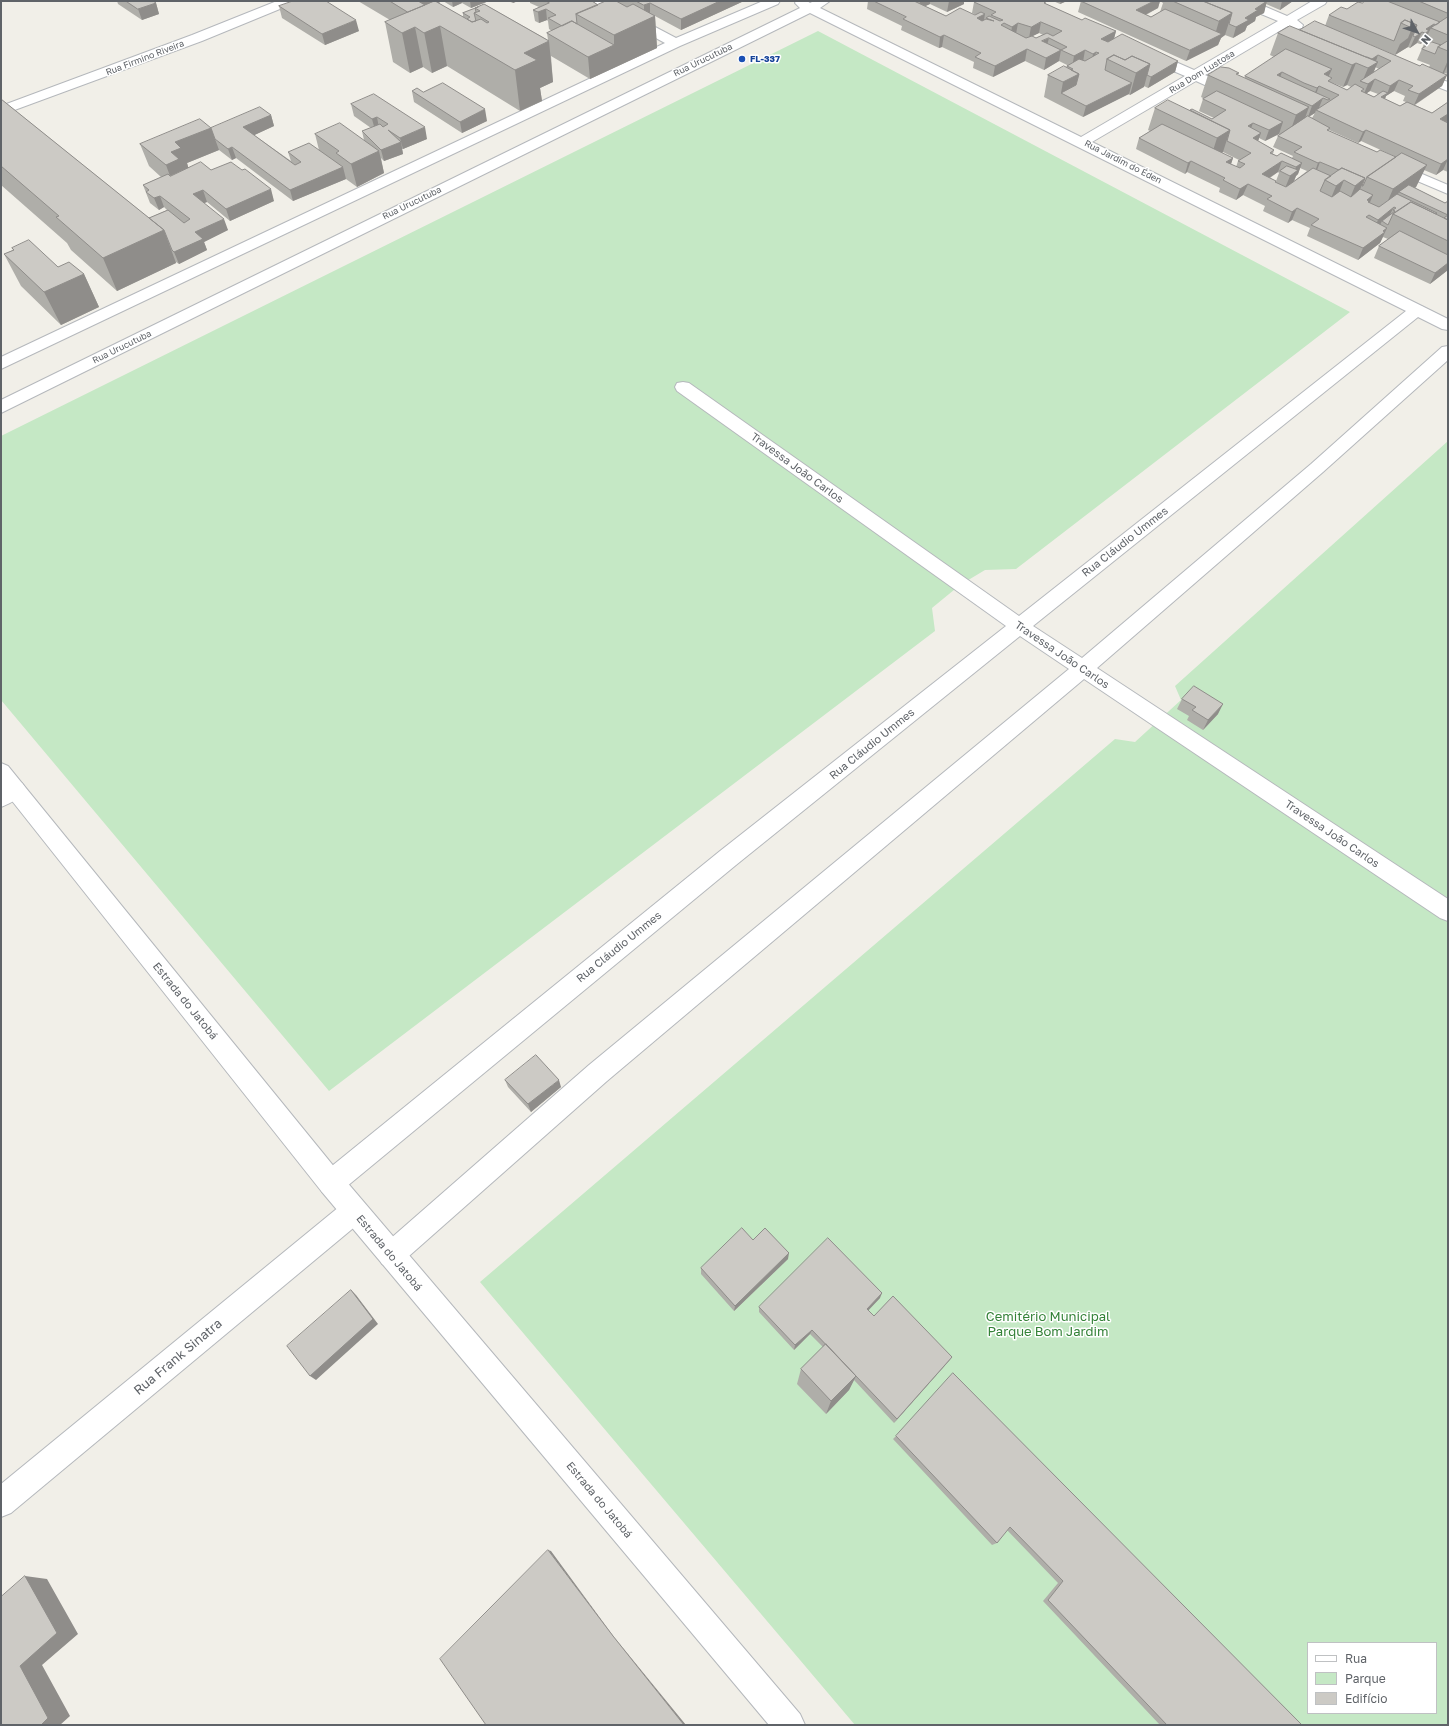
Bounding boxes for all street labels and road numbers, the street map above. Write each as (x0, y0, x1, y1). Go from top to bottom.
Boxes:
street label: Rua Firmino Riveira (104, 38, 186, 78)
street label: Rua Urucutuba (672, 41, 734, 79)
street label: Rua Dom Lustosa (1167, 48, 1237, 96)
street label: Rua Jardim do Éden (1083, 138, 1163, 186)
street label: Rua Urucutuba (381, 184, 443, 222)
street label: Rua Urucutuba (91, 328, 153, 366)
street label: Travessa João Carlos (748, 430, 846, 506)
street label: Rua Cláudio Ummes (1079, 504, 1171, 580)
street label: Travessa João Carlos (1012, 618, 1112, 692)
street label: Rua Cláudio Ummes (827, 706, 917, 782)
street label: Travessa João Carlos (1282, 797, 1382, 871)
street label: Rua Cláudio Ummes (574, 909, 664, 985)
street label: Estrada do Jatobá (150, 960, 220, 1042)
street label: Estrada do Jatobá (353, 1212, 425, 1294)
street label: Rua Frank Sinatra (131, 1316, 225, 1398)
street label: Estrada do Jatobá (563, 1459, 635, 1541)

